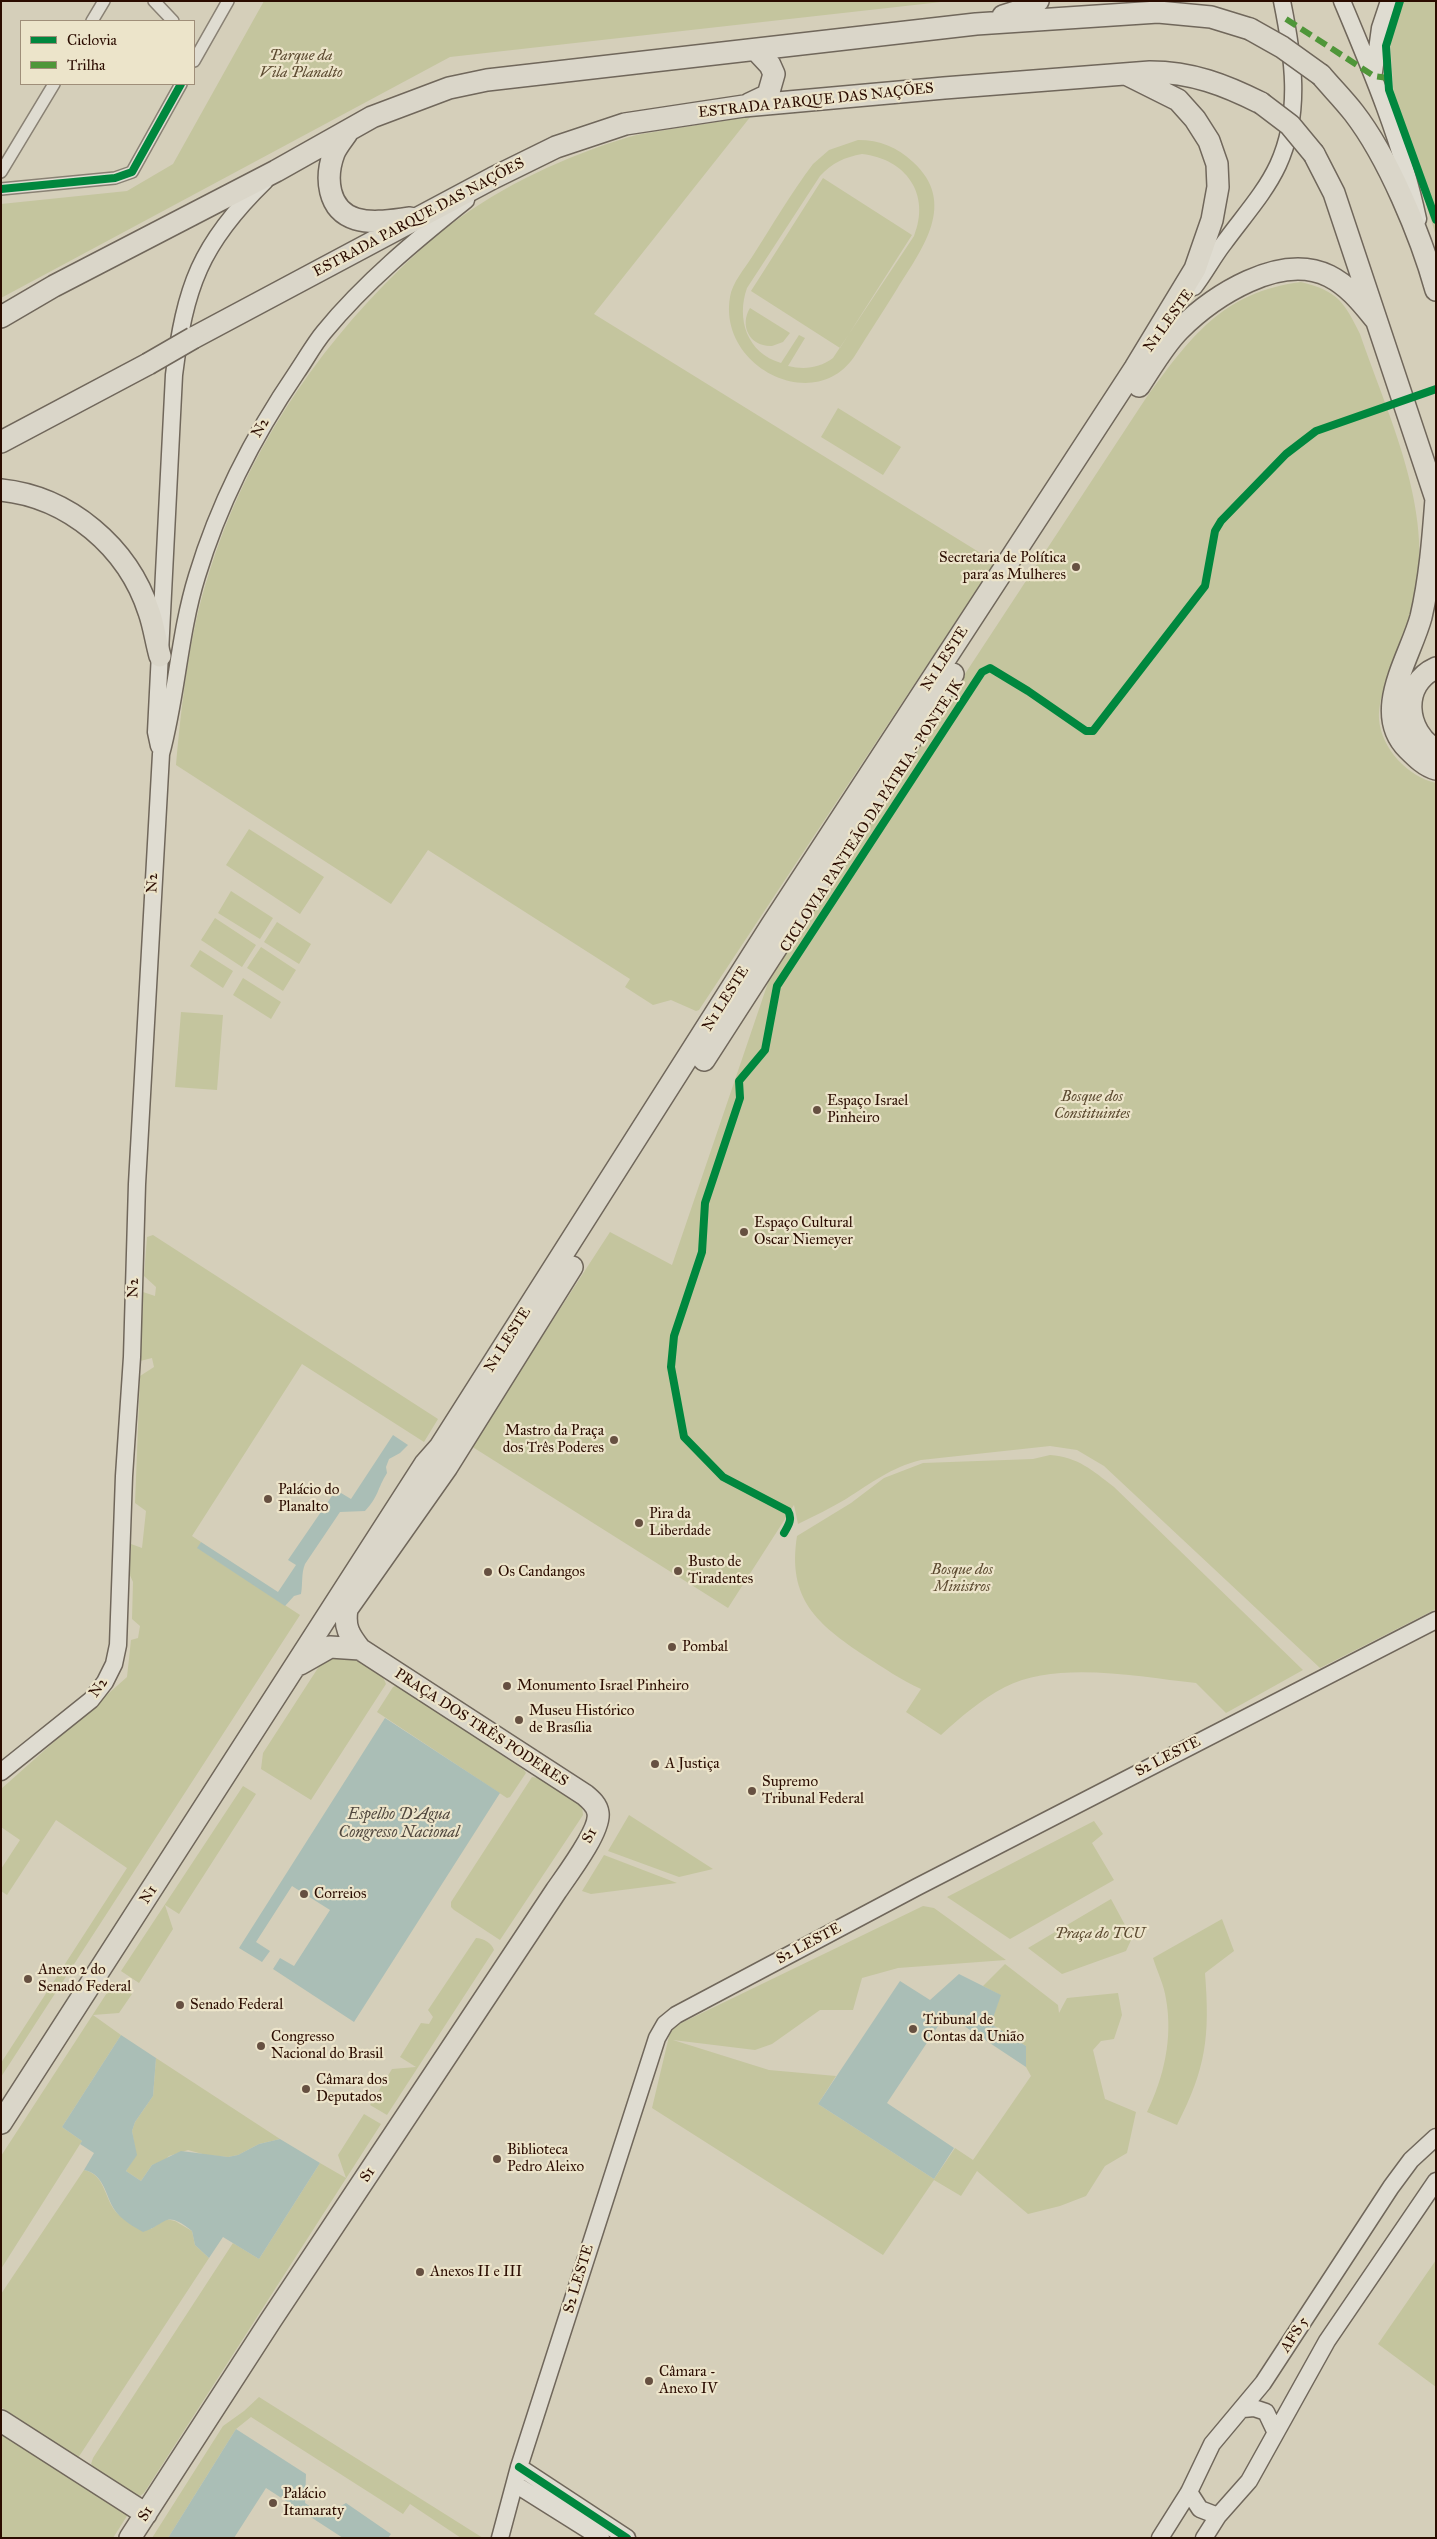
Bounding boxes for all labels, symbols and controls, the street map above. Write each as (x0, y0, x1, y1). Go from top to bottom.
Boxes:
legend (20, 20, 195, 85)
text: Ciclovia (67, 31, 117, 49)
park label: Parque da Vila Planalto (259, 47, 343, 82)
text: Trilha (67, 56, 105, 74)
street label: ESTRADA PARQUE DAS NAÇÕES (697, 80, 935, 122)
street label: ESTRADA PARQUE DAS NAÇÕES (310, 154, 528, 282)
street label: N1 LESTE (1140, 286, 1198, 356)
street label: N2 (248, 415, 274, 441)
place label: Secretaria de Política para as Mulheres (939, 549, 1066, 584)
marker: Secretaria de Política para as Mulheres (1070, 561, 1082, 573)
street label: N1 LESTE (917, 623, 973, 695)
street label: CICLOVIA PANTEÃO DA PÁTRIA - PONTE JK (777, 676, 967, 956)
street label: N2 (143, 872, 163, 894)
street label: N1 LESTE (699, 963, 753, 1035)
park label: Bosque dos Constituintes (1054, 1088, 1130, 1123)
place label: Espaço Israel Pinheiro (827, 1092, 908, 1127)
marker: Espaço Israel Pinheiro (811, 1104, 823, 1116)
place label: Espaço Cultural Oscar Niemeyer (754, 1214, 853, 1249)
marker: Espaço Cultural Oscar Niemeyer (738, 1226, 750, 1238)
street label: N2 (125, 1278, 143, 1298)
street label: N1 LESTE (481, 1304, 535, 1376)
place label: Mastro da Praça dos Três Poderes (503, 1422, 604, 1457)
marker: Mastro da Praça dos Três Poderes (608, 1434, 620, 1446)
place label: Palácio do Planalto (278, 1481, 340, 1516)
marker: Palácio do Planalto (262, 1493, 274, 1505)
place label: Pira da Liberdade (649, 1505, 711, 1540)
marker: Pira da Liberdade (633, 1517, 645, 1529)
place label: Busto de Tiradentes (688, 1553, 753, 1588)
park label: Bosque dos Ministros (931, 1561, 993, 1596)
place label: Os Candangos (498, 1563, 585, 1581)
marker: Busto de Tiradentes (672, 1565, 684, 1577)
marker: Os Candangos (482, 1566, 494, 1578)
place label: Pombal (682, 1638, 728, 1656)
marker: Pombal (666, 1641, 678, 1653)
street label: PRAÇA DOS TRÊS PODERES (391, 1665, 571, 1791)
street label: N2 (86, 1675, 112, 1701)
place label: Monumento Israel Pinheiro (517, 1677, 689, 1695)
marker: Monumento Israel Pinheiro (501, 1680, 513, 1692)
place label: Museu Histórico de Brasília (529, 1702, 634, 1737)
marker: Museu Histórico de Brasília (513, 1714, 525, 1726)
street label: S2 LESTE (1132, 1733, 1204, 1781)
place label: A Justiça (665, 1755, 720, 1773)
marker: A Justiça (649, 1758, 661, 1770)
place label: Supremo Tribunal Federal (762, 1773, 864, 1808)
marker: Supremo Tribunal Federal (746, 1785, 758, 1797)
water label: Espelho D'Agua Congresso Nacional (339, 1805, 459, 1843)
street label: S1 (579, 1825, 601, 1847)
street label: N1 (136, 1882, 162, 1908)
place label: Correios (314, 1885, 366, 1903)
marker: Correios (298, 1888, 310, 1900)
street label: S2 LESTE (774, 1919, 844, 1969)
park label: Praça do TCU (1055, 1925, 1145, 1943)
place label: Anexo 2 do Senado Federal (38, 1961, 131, 1996)
marker: Anexo 2 do Senado Federal (22, 1973, 34, 1985)
place label: Senado Federal (190, 1996, 283, 2014)
marker: Senado Federal (174, 1999, 186, 2011)
place label: Tribunal de Contas da União (923, 2011, 1024, 2046)
marker: Tribunal de Contas da União (907, 2023, 919, 2035)
place label: Congresso Nacional do Brasil (271, 2028, 383, 2063)
marker: Congresso Nacional do Brasil (255, 2040, 267, 2052)
place label: Câmara dos Deputados (316, 2071, 387, 2106)
marker: Câmara dos Deputados (300, 2083, 312, 2095)
place label: Biblioteca Pedro Aleixo (507, 2141, 584, 2176)
marker: Biblioteca Pedro Aleixo (491, 2153, 503, 2165)
street label: S1 (356, 2164, 380, 2186)
street label: S2 LESTE (560, 2243, 598, 2315)
place label: Anexos II e III (430, 2263, 522, 2281)
marker: Anexos II e III (414, 2266, 426, 2278)
street label: AFS 5 (1277, 2314, 1313, 2356)
place label: Câmara - Anexo IV (659, 2363, 718, 2398)
marker: Câmara - Anexo IV (643, 2375, 655, 2387)
place label: Palácio Itamaraty (283, 2485, 344, 2520)
marker: Palácio Itamaraty (267, 2497, 279, 2509)
street label: S1 (134, 2503, 158, 2525)

